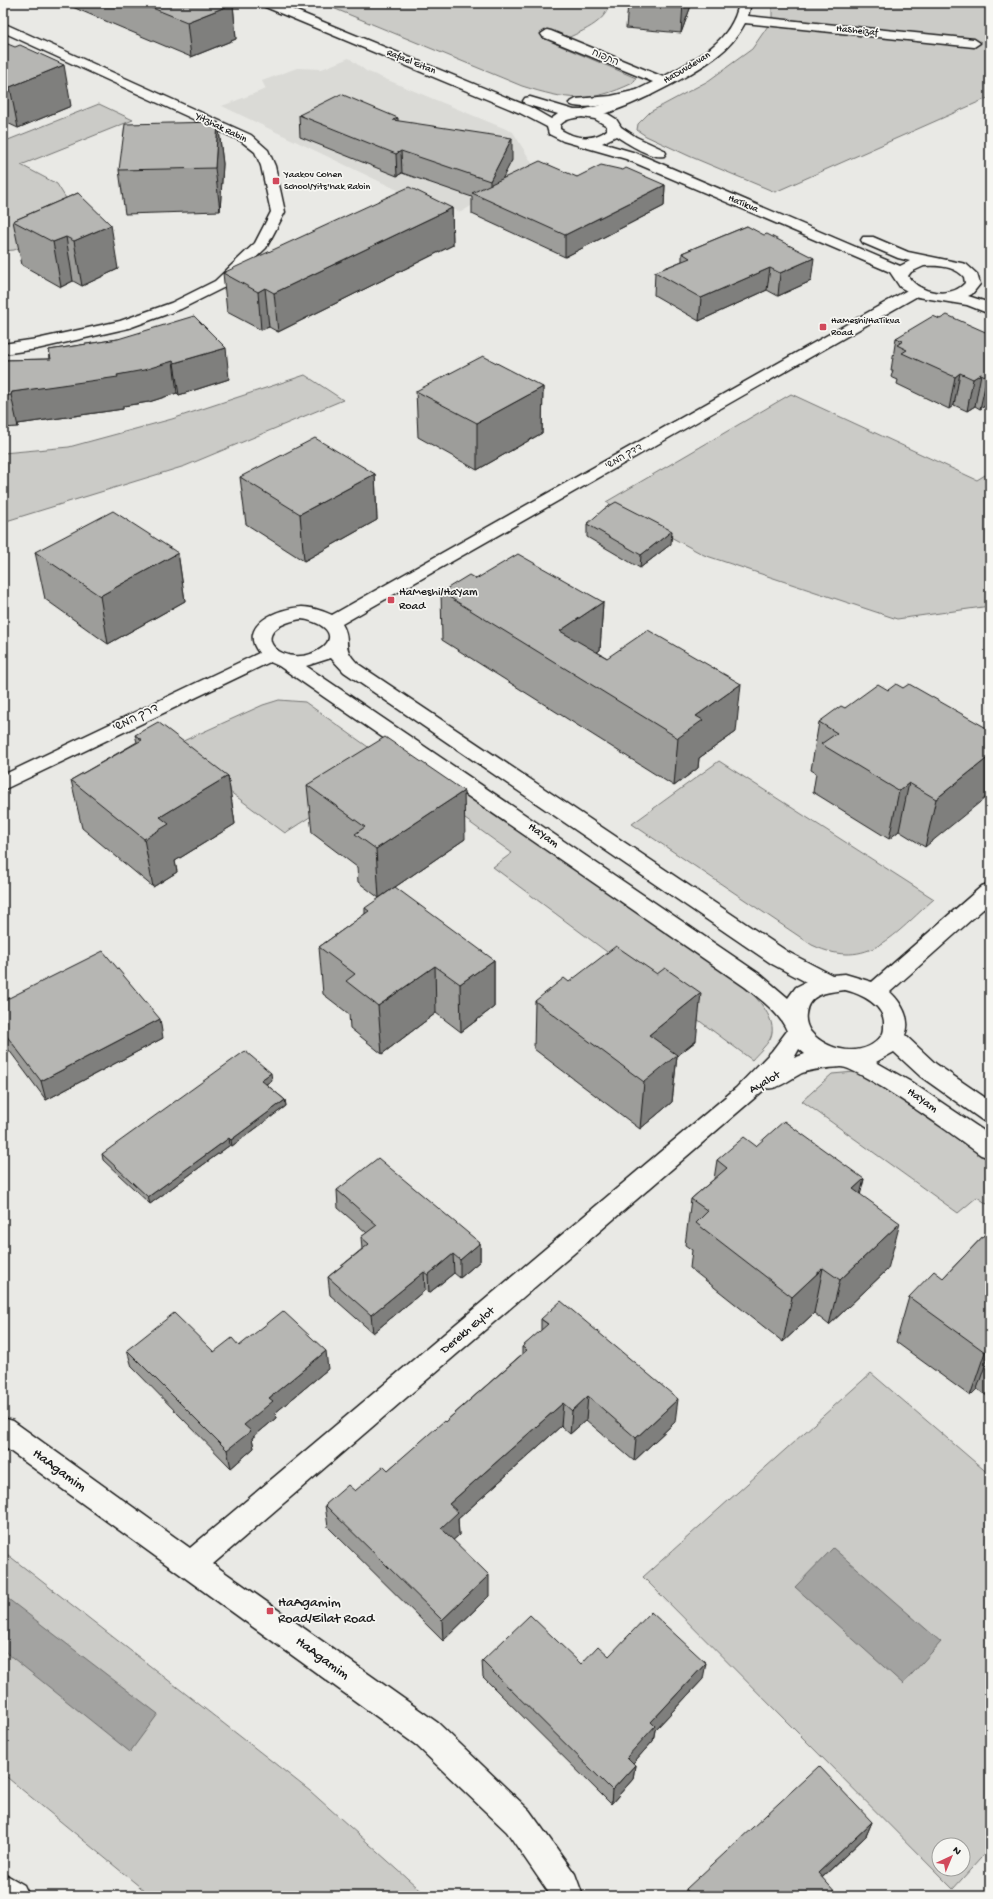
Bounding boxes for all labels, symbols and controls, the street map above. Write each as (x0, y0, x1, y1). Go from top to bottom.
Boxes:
street label: HaSheizaf (836, 23, 879, 39)
street label: Rafael Eitan (385, 47, 438, 77)
street label: התפוח (590, 47, 620, 69)
street label: HaDuvdevan (661, 49, 713, 87)
street label: Yitzhak Rabin (192, 110, 249, 146)
place label: Yaakov Cohen School/Yits'hak Rabin (283, 169, 370, 193)
marker: Yaakov Cohen School/Yits'hak Rabin (271, 176, 281, 186)
street label: HaTikva (726, 192, 760, 216)
place label: HaMeshi/HaTikva Road (831, 315, 900, 339)
marker: HaMeshi/HaTikva Road (818, 322, 828, 332)
street label: דדך המשי (603, 442, 645, 472)
place label: HaMeshi/HaYam Road (399, 586, 478, 614)
marker: HaMeshi/HaYam Road (386, 595, 396, 605)
street label: דרך המשי (111, 702, 161, 736)
street label: HaYam (525, 820, 561, 852)
street label: Ayalot (747, 1068, 784, 1097)
street label: HaYam (904, 1085, 940, 1117)
street label: Derekh Eylot (437, 1304, 499, 1358)
street label: HaAgamim (29, 1446, 89, 1496)
place label: HaAgamim Road/Eilat Road (278, 1595, 376, 1628)
marker: HaAgamim Road/Eilat Road (265, 1606, 275, 1616)
street label: HaAgamim (292, 1634, 352, 1684)
north arrow (931, 1837, 971, 1877)
text: N (950, 1844, 963, 1858)

